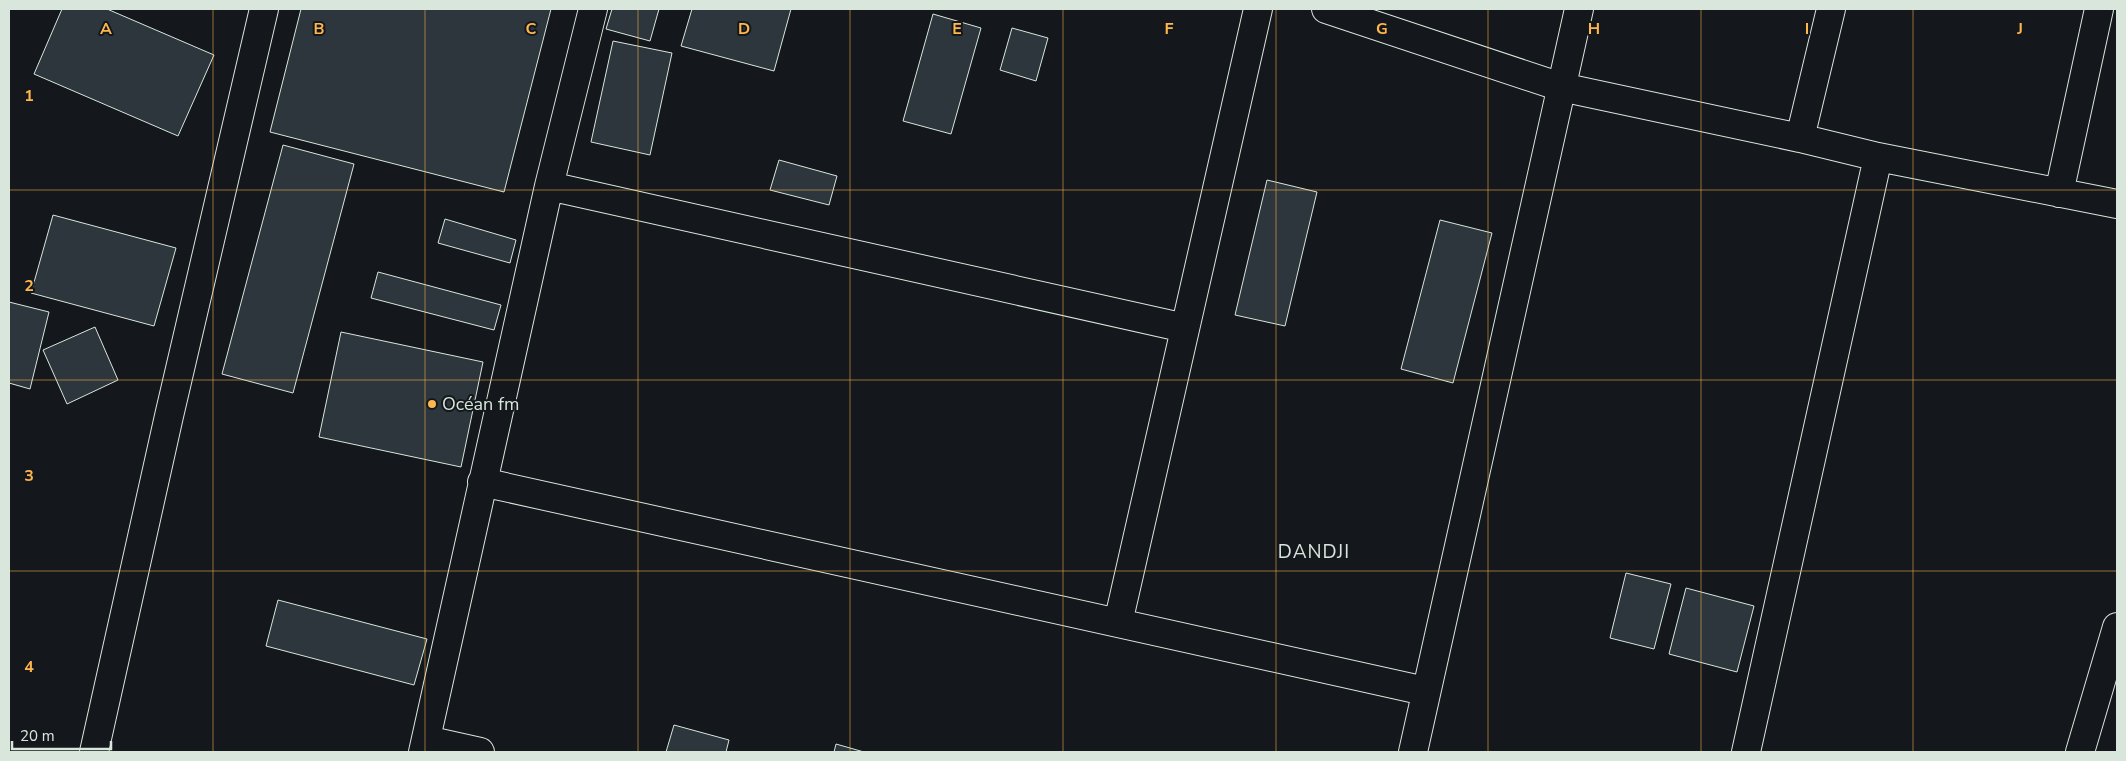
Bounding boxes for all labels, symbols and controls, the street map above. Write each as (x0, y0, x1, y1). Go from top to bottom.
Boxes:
text: A (100, 18, 112, 40)
text: B (313, 18, 325, 40)
text: C (526, 18, 537, 40)
text: D (738, 18, 750, 40)
text: E (952, 18, 962, 40)
text: F (1165, 18, 1174, 40)
text: G (1376, 18, 1388, 40)
text: H (1588, 18, 1600, 40)
text: I (1805, 18, 1809, 40)
text: J (2016, 18, 2023, 40)
text: 1 (24, 85, 34, 107)
text: 2 (24, 275, 34, 297)
place label: Océan fm (442, 392, 519, 416)
marker: Océan fm (426, 398, 438, 410)
text: 3 (24, 465, 34, 487)
district label: DANDJI (1278, 539, 1350, 565)
text: 4 (24, 656, 34, 678)
scale bar (12, 718, 111, 750)
text: 20 m (20, 726, 55, 746)

